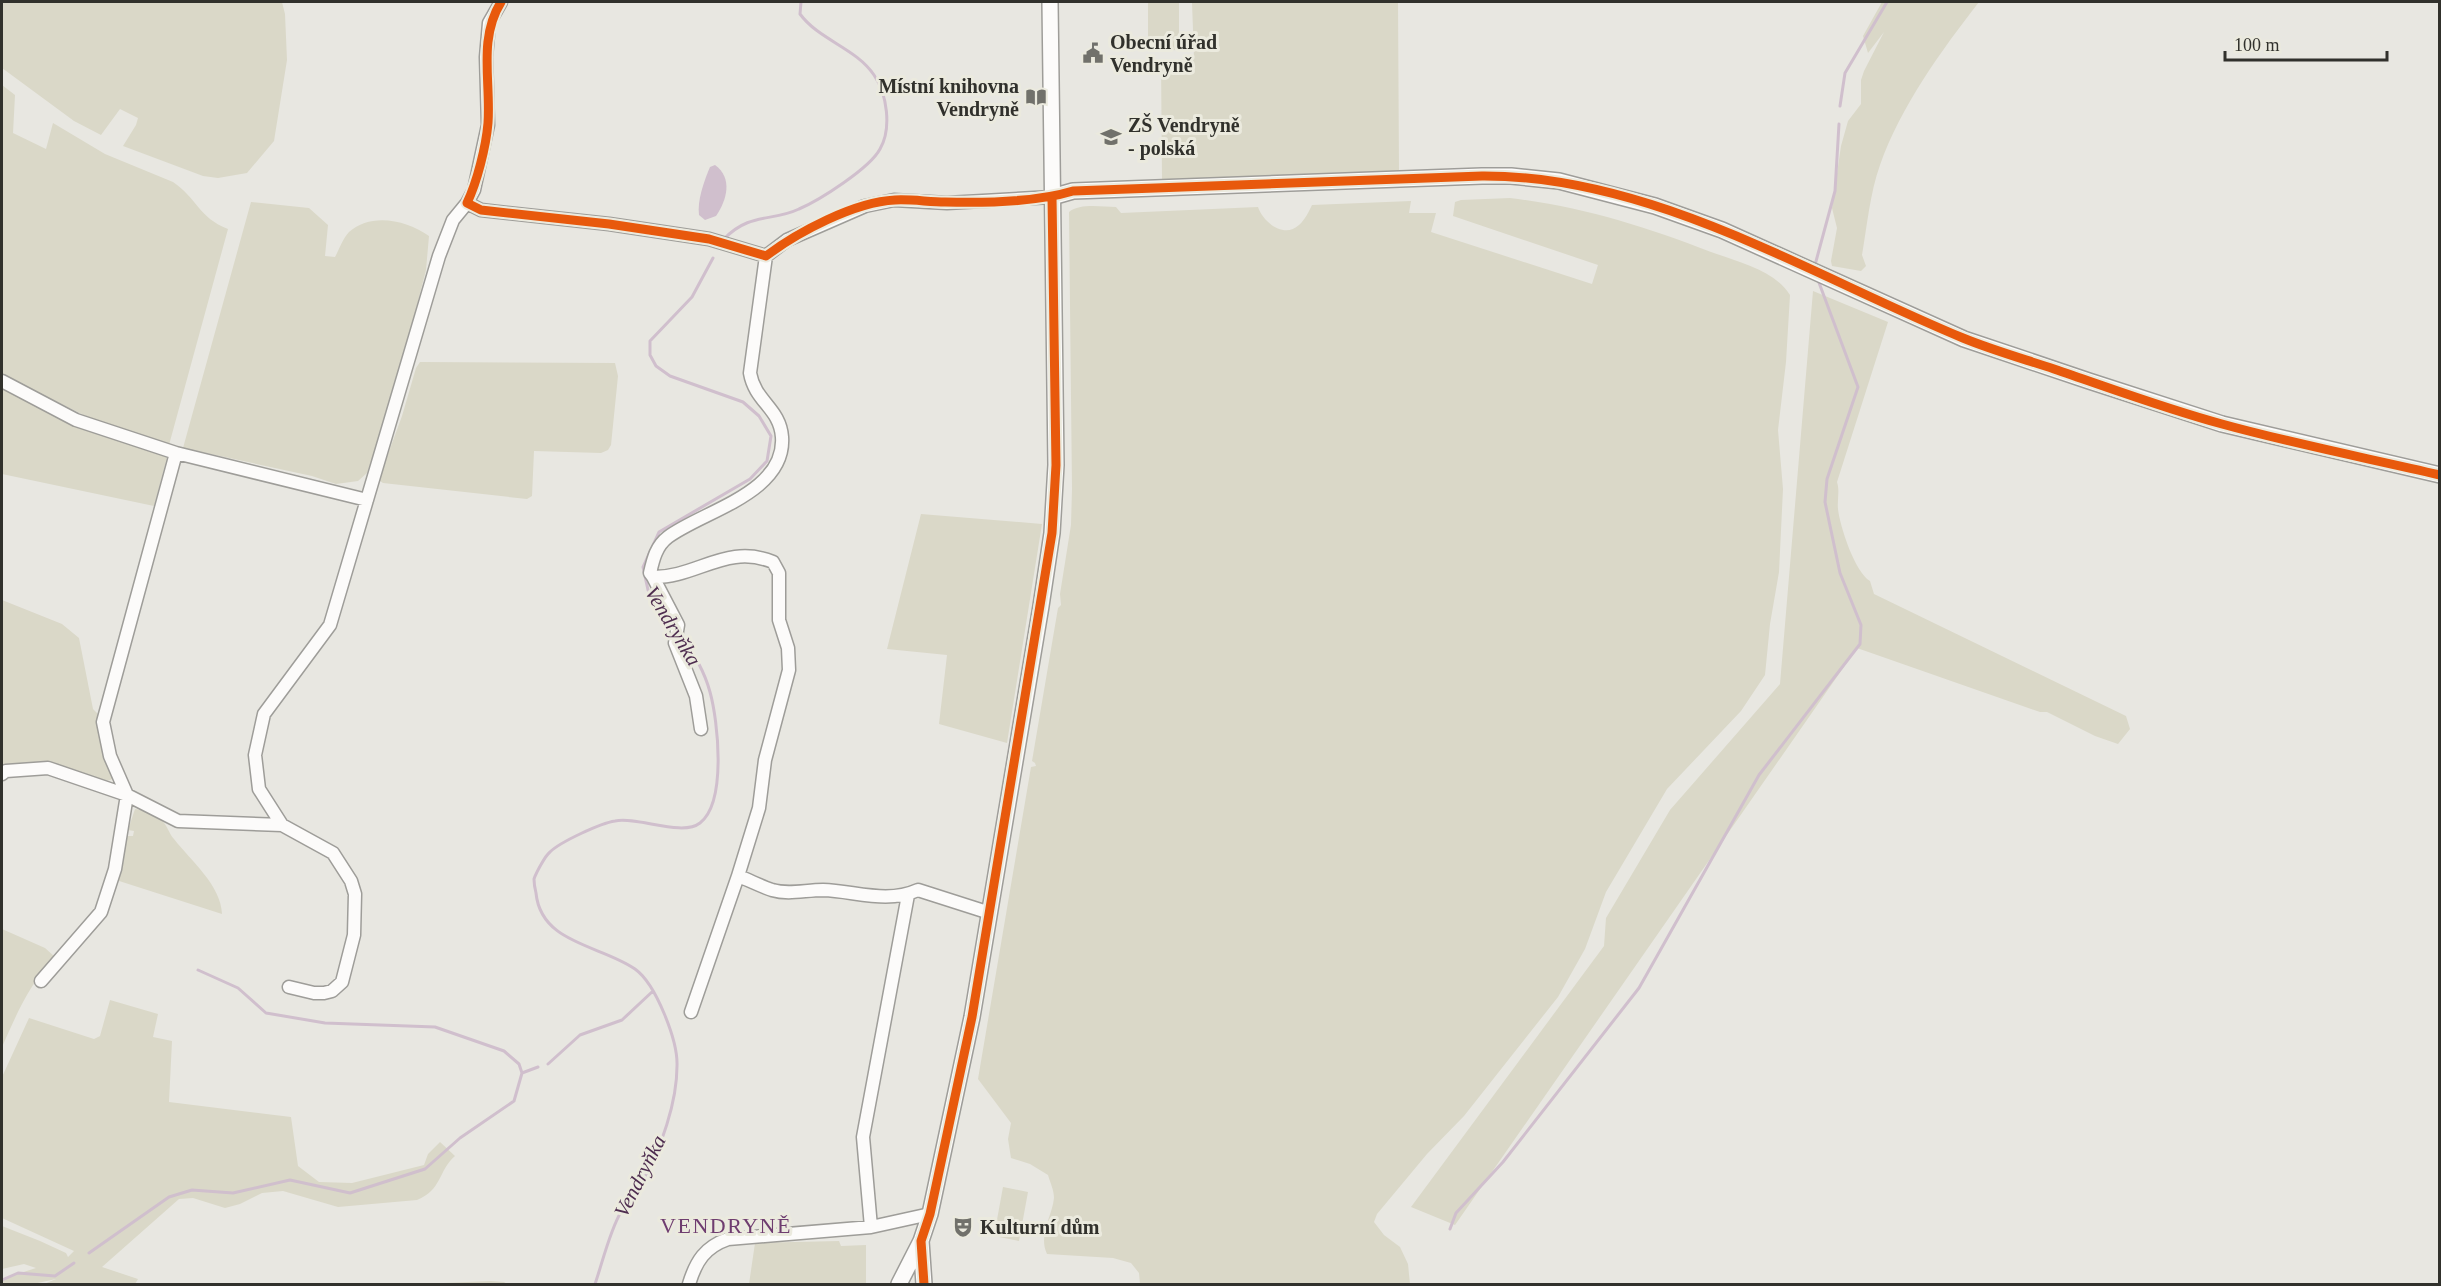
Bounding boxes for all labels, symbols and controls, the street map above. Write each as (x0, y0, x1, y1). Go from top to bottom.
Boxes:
scale bar (2225, 24, 2387, 62)
place label: Obecní úřad Vendryně (1110, 31, 1217, 77)
text: 100 m (2234, 35, 2280, 55)
public building icon: Obecní úřad Vendryně (1081, 41, 1105, 65)
place label: Místní knihovna Vendryně (878, 75, 1019, 121)
library icon: Místní knihovna Vendryně (1024, 85, 1048, 109)
place label: ZŠ Vendryně - polská (1128, 113, 1240, 160)
school or university icon: ZŠ Vendryně - polská (1099, 125, 1123, 149)
water label: Vendryňka (640, 582, 706, 670)
water label: Vendryňka (609, 1131, 671, 1221)
district label: VENDRYNĚ (660, 1213, 792, 1238)
theatre icon: Kulturní dům (951, 1215, 975, 1239)
place label: Kulturní dům (980, 1216, 1100, 1238)

